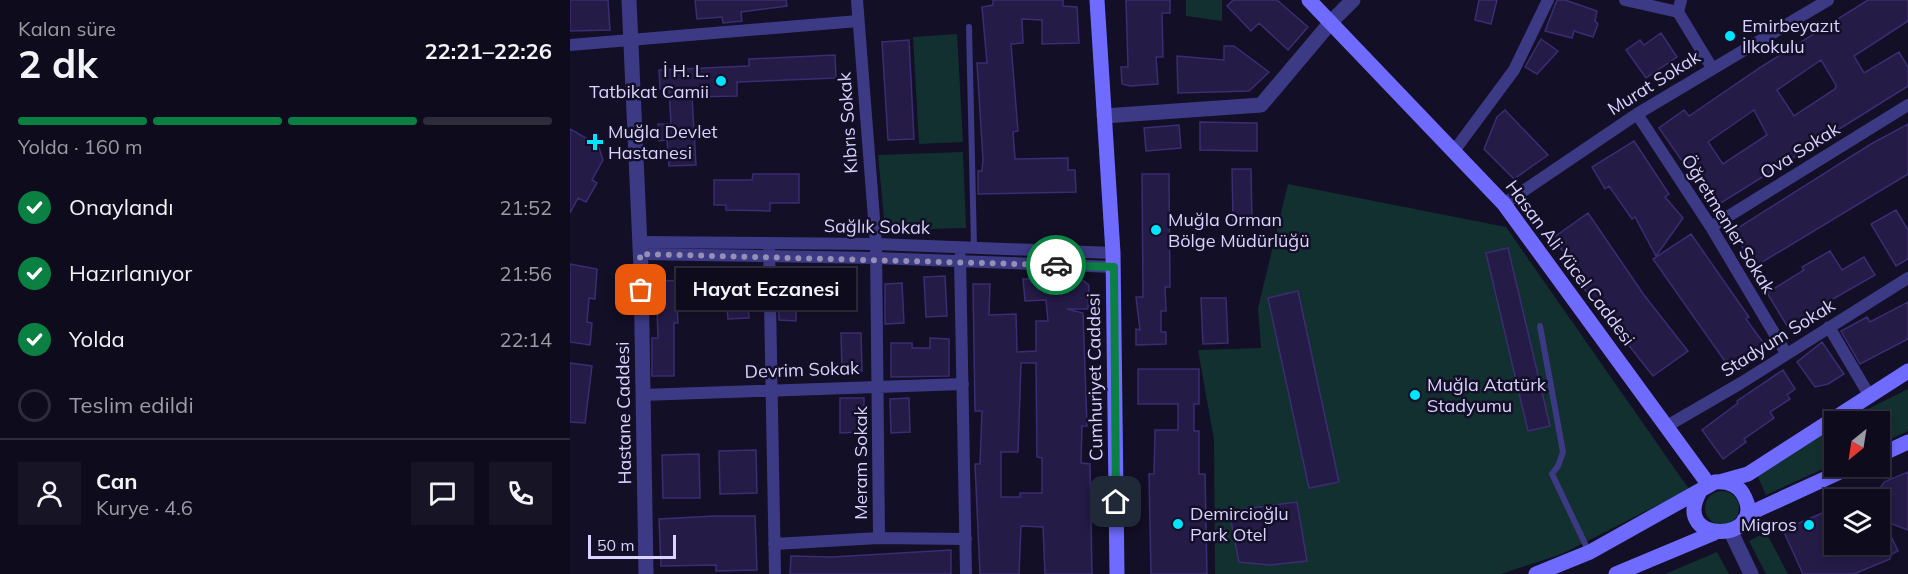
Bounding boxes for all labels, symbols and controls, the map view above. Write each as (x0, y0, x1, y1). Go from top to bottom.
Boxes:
place label: Emirbeyazıt İlkokulu (1742, 14, 1840, 58)
text: Kalan süre (18, 16, 116, 41)
marker: Emirbeyazıt İlkokulu (1723, 29, 1737, 43)
text: 22:21–22:26 (424, 37, 552, 65)
text: 2 dk (18, 39, 98, 88)
street label: Murat Sokak (1603, 45, 1705, 120)
place label: İ H. L. Tatbikat Camii (589, 59, 709, 103)
street label: Kıbrıs Sokak (832, 71, 863, 175)
marker: İ H. L. Tatbikat Camii (714, 74, 728, 88)
street label: Ova Sokak (1756, 117, 1844, 184)
place label: Muğla Devlet Hastanesi (608, 120, 718, 164)
marker: Muğla Devlet Hastanesi (586, 133, 604, 151)
text: Yolda · 160 m (18, 134, 143, 159)
street label: Öğretmenler Sokak (1676, 150, 1781, 298)
street label: Hasan Ali Yücel Caddesi (1501, 175, 1640, 350)
icon: check (18, 191, 51, 224)
text: Onaylandı (69, 193, 173, 221)
text: 21:52 (499, 195, 552, 220)
place label: Muğla Orman Bölge Müdürlüğü (1168, 208, 1310, 252)
street label: Sağlık Sokak (824, 214, 931, 239)
marker: Muğla Orman Bölge Müdürlüğü (1149, 223, 1163, 237)
courier (1026, 235, 1086, 295)
icon: car (1040, 249, 1073, 282)
icon: check (18, 257, 51, 290)
text: Hazırlanıyor (69, 259, 192, 287)
text: 21:56 (499, 261, 552, 286)
pin (615, 264, 666, 315)
callout: Hayat Eczanesi (677, 269, 857, 311)
icon: bag (624, 273, 657, 306)
text: Hayat Eczanesi (693, 276, 839, 301)
street label: Cumhuriyet Caddesi (1082, 293, 1107, 461)
street label: Stadyum Sokak (1716, 293, 1840, 382)
icon: check (18, 323, 51, 356)
text: Yolda (69, 325, 125, 353)
text: 22:14 (499, 327, 552, 352)
street label: Hastane Caddesi (611, 341, 636, 485)
street label: Devrim Sokak (744, 356, 860, 383)
place label: Muğla Atatürk Stadyumu (1427, 373, 1547, 417)
marker: Muğla Atatürk Stadyumu (1408, 388, 1422, 402)
text: Teslim edildi (69, 391, 194, 419)
street label: Meram Sokak (849, 405, 872, 520)
north arrow (1824, 411, 1890, 477)
map controls (1824, 411, 1890, 555)
button: person (18, 462, 81, 525)
button: chat (411, 462, 474, 525)
button: phone (489, 462, 552, 525)
text: Can (96, 467, 138, 495)
pin (1090, 476, 1141, 527)
icon: home (1099, 485, 1132, 518)
button: layers (1824, 489, 1890, 555)
text: Kurye · 4.6 (96, 495, 193, 520)
place label: Demircioğlu Park Otel (1190, 502, 1289, 546)
place label: Migros (1741, 513, 1797, 536)
marker: Demircioğlu Park Otel (1171, 517, 1185, 531)
marker: Migros (1802, 518, 1816, 532)
scale bar (588, 532, 676, 560)
text: 50 m (597, 535, 634, 555)

